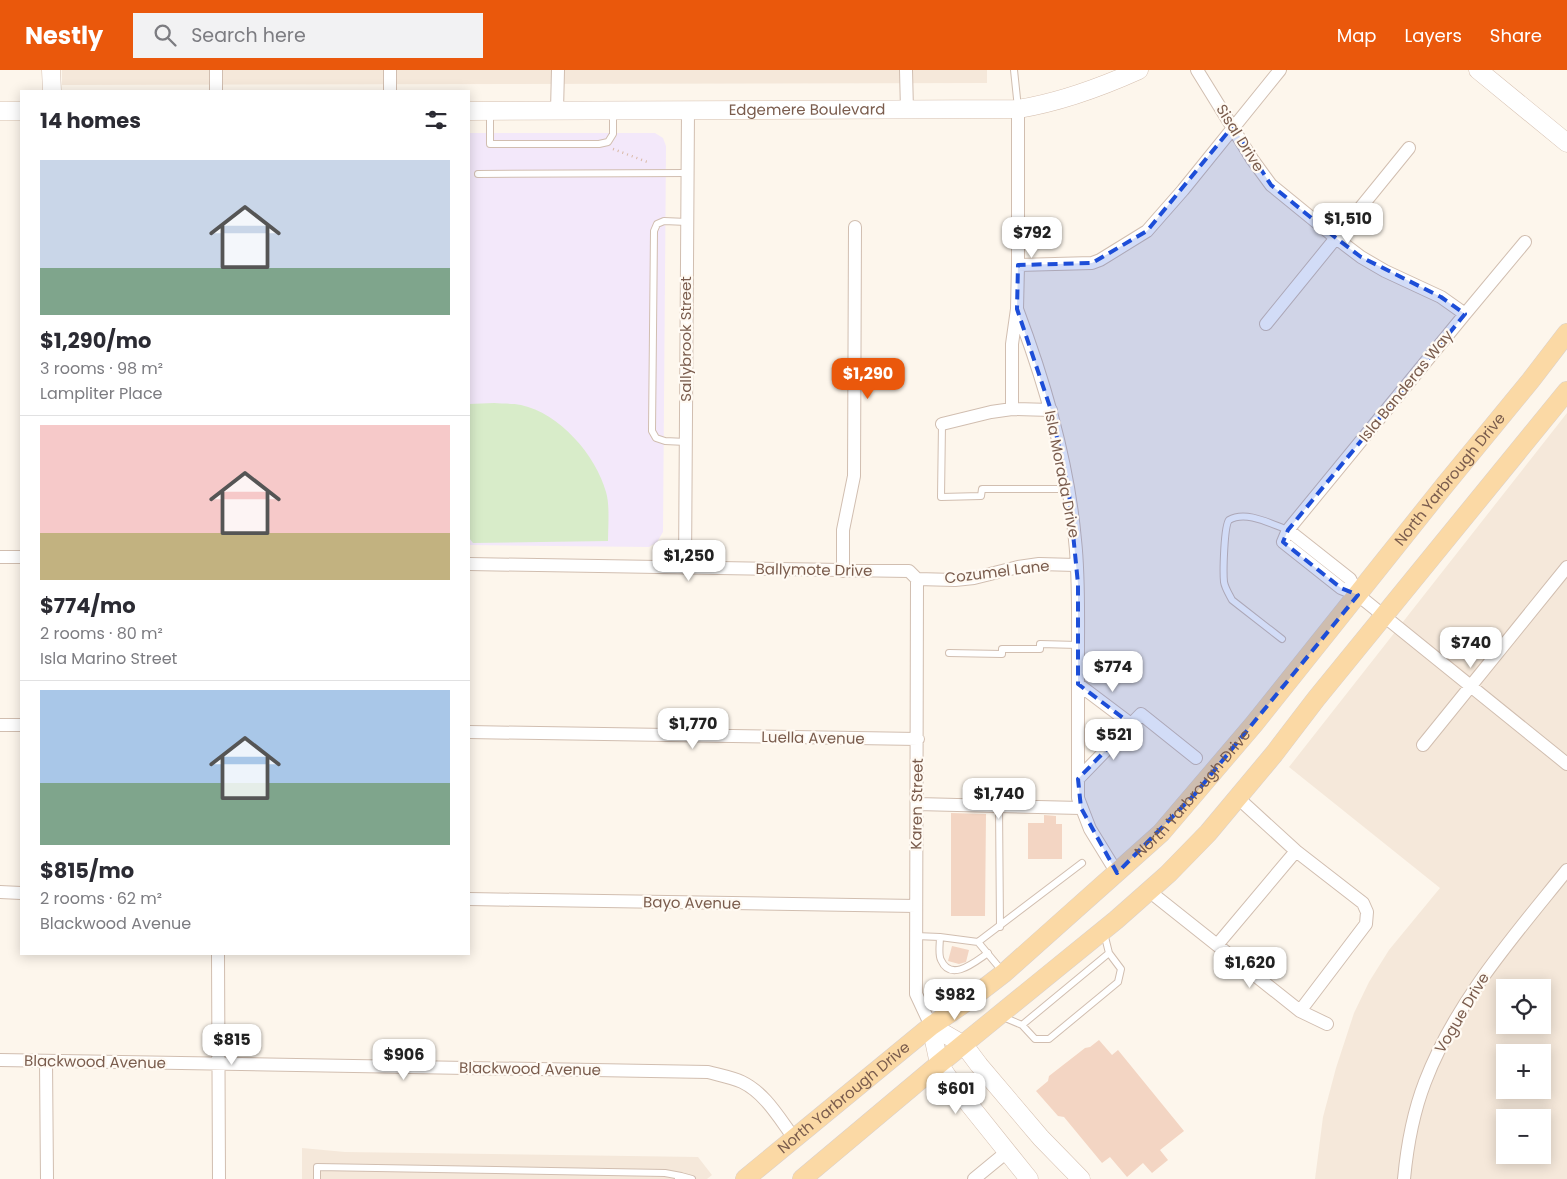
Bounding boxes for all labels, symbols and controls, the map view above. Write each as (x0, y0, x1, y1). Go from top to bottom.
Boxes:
search box (133, 13, 483, 58)
text: Nestly (25, 19, 103, 52)
icon: search (151, 21, 179, 49)
text: Search here (191, 22, 306, 49)
text: Map (1337, 23, 1377, 48)
text: Layers (1405, 23, 1462, 48)
text: Share (1490, 23, 1542, 48)
street label: Edgemere Boulevard (729, 98, 885, 120)
street label: Sisal Drive (1211, 100, 1269, 175)
text: 14 homes (40, 106, 141, 135)
icon: filters (422, 106, 450, 134)
icon: home (200, 192, 290, 282)
pin: $1,510 (1307, 202, 1389, 245)
text: $1,510 (1324, 207, 1372, 230)
pin: $792 (1002, 216, 1062, 259)
text: $792 (1013, 221, 1051, 244)
street label: Sallybrook Street (675, 276, 696, 402)
street label: Isla Banderas Way (1354, 325, 1458, 446)
text: $1,290/mo (40, 326, 151, 355)
text: 3 rooms · 98 m² (40, 357, 163, 380)
pin: $1,290 (827, 358, 909, 400)
text: $1,290 (843, 362, 893, 385)
text: Lampliter Place (40, 382, 163, 405)
street label: Isla Morada Drive (1040, 408, 1085, 539)
street label: North Yarbrough Drive (1389, 408, 1510, 550)
icon: home (200, 458, 290, 548)
pin: $1,250 (648, 540, 730, 582)
text: $1,250 (663, 544, 715, 567)
street label: Cozumel Lane (943, 555, 1051, 588)
street label: Ballymote Drive (756, 558, 872, 581)
text: $774/mo (40, 591, 136, 620)
text: 2 rooms · 80 m² (40, 622, 163, 645)
pin: $740 (1441, 626, 1501, 669)
text: $740 (1451, 631, 1491, 654)
text: Isla Marino Street (40, 647, 177, 670)
pin: $774 (1083, 650, 1143, 693)
text: $774 (1094, 655, 1132, 678)
pin: $1,770 (652, 708, 734, 750)
text: $1,770 (669, 712, 717, 735)
pin: $521 (1084, 718, 1144, 761)
icon: home (200, 723, 290, 813)
text: $521 (1096, 723, 1132, 746)
street label: North Yarbrough Drive (1130, 724, 1255, 862)
street label: Luella Avenue (761, 726, 865, 749)
street label: Karen Street (905, 758, 928, 850)
pin: $1,740 (958, 778, 1040, 820)
text: $1,740 (974, 782, 1024, 805)
text: $815/mo (40, 856, 134, 885)
text: 2 rooms · 62 m² (40, 887, 162, 910)
street label: Bayo Avenue (643, 891, 741, 914)
text: Blackwood Avenue (40, 912, 191, 935)
pin: $1,620 (1209, 946, 1291, 989)
text: $1,620 (1225, 951, 1275, 974)
street label: Vogue Drive (1429, 969, 1494, 1057)
pin: $982 (925, 978, 985, 1021)
map controls (1496, 979, 1551, 1164)
button: locate (1496, 979, 1551, 1034)
text: $982 (935, 983, 975, 1006)
pin: $815 (202, 1024, 262, 1066)
text: $815 (213, 1028, 251, 1051)
street label: North Yarbrough Drive (773, 1037, 914, 1158)
pin: $906 (374, 1038, 434, 1081)
text: $906 (384, 1043, 425, 1066)
button: + (1496, 1044, 1551, 1099)
street label: Blackwood Avenue (24, 1050, 166, 1073)
street label: Blackwood Avenue (459, 1057, 601, 1080)
pin: $601 (926, 1072, 986, 1115)
text: $601 (937, 1077, 975, 1100)
button: − (1496, 1109, 1551, 1164)

